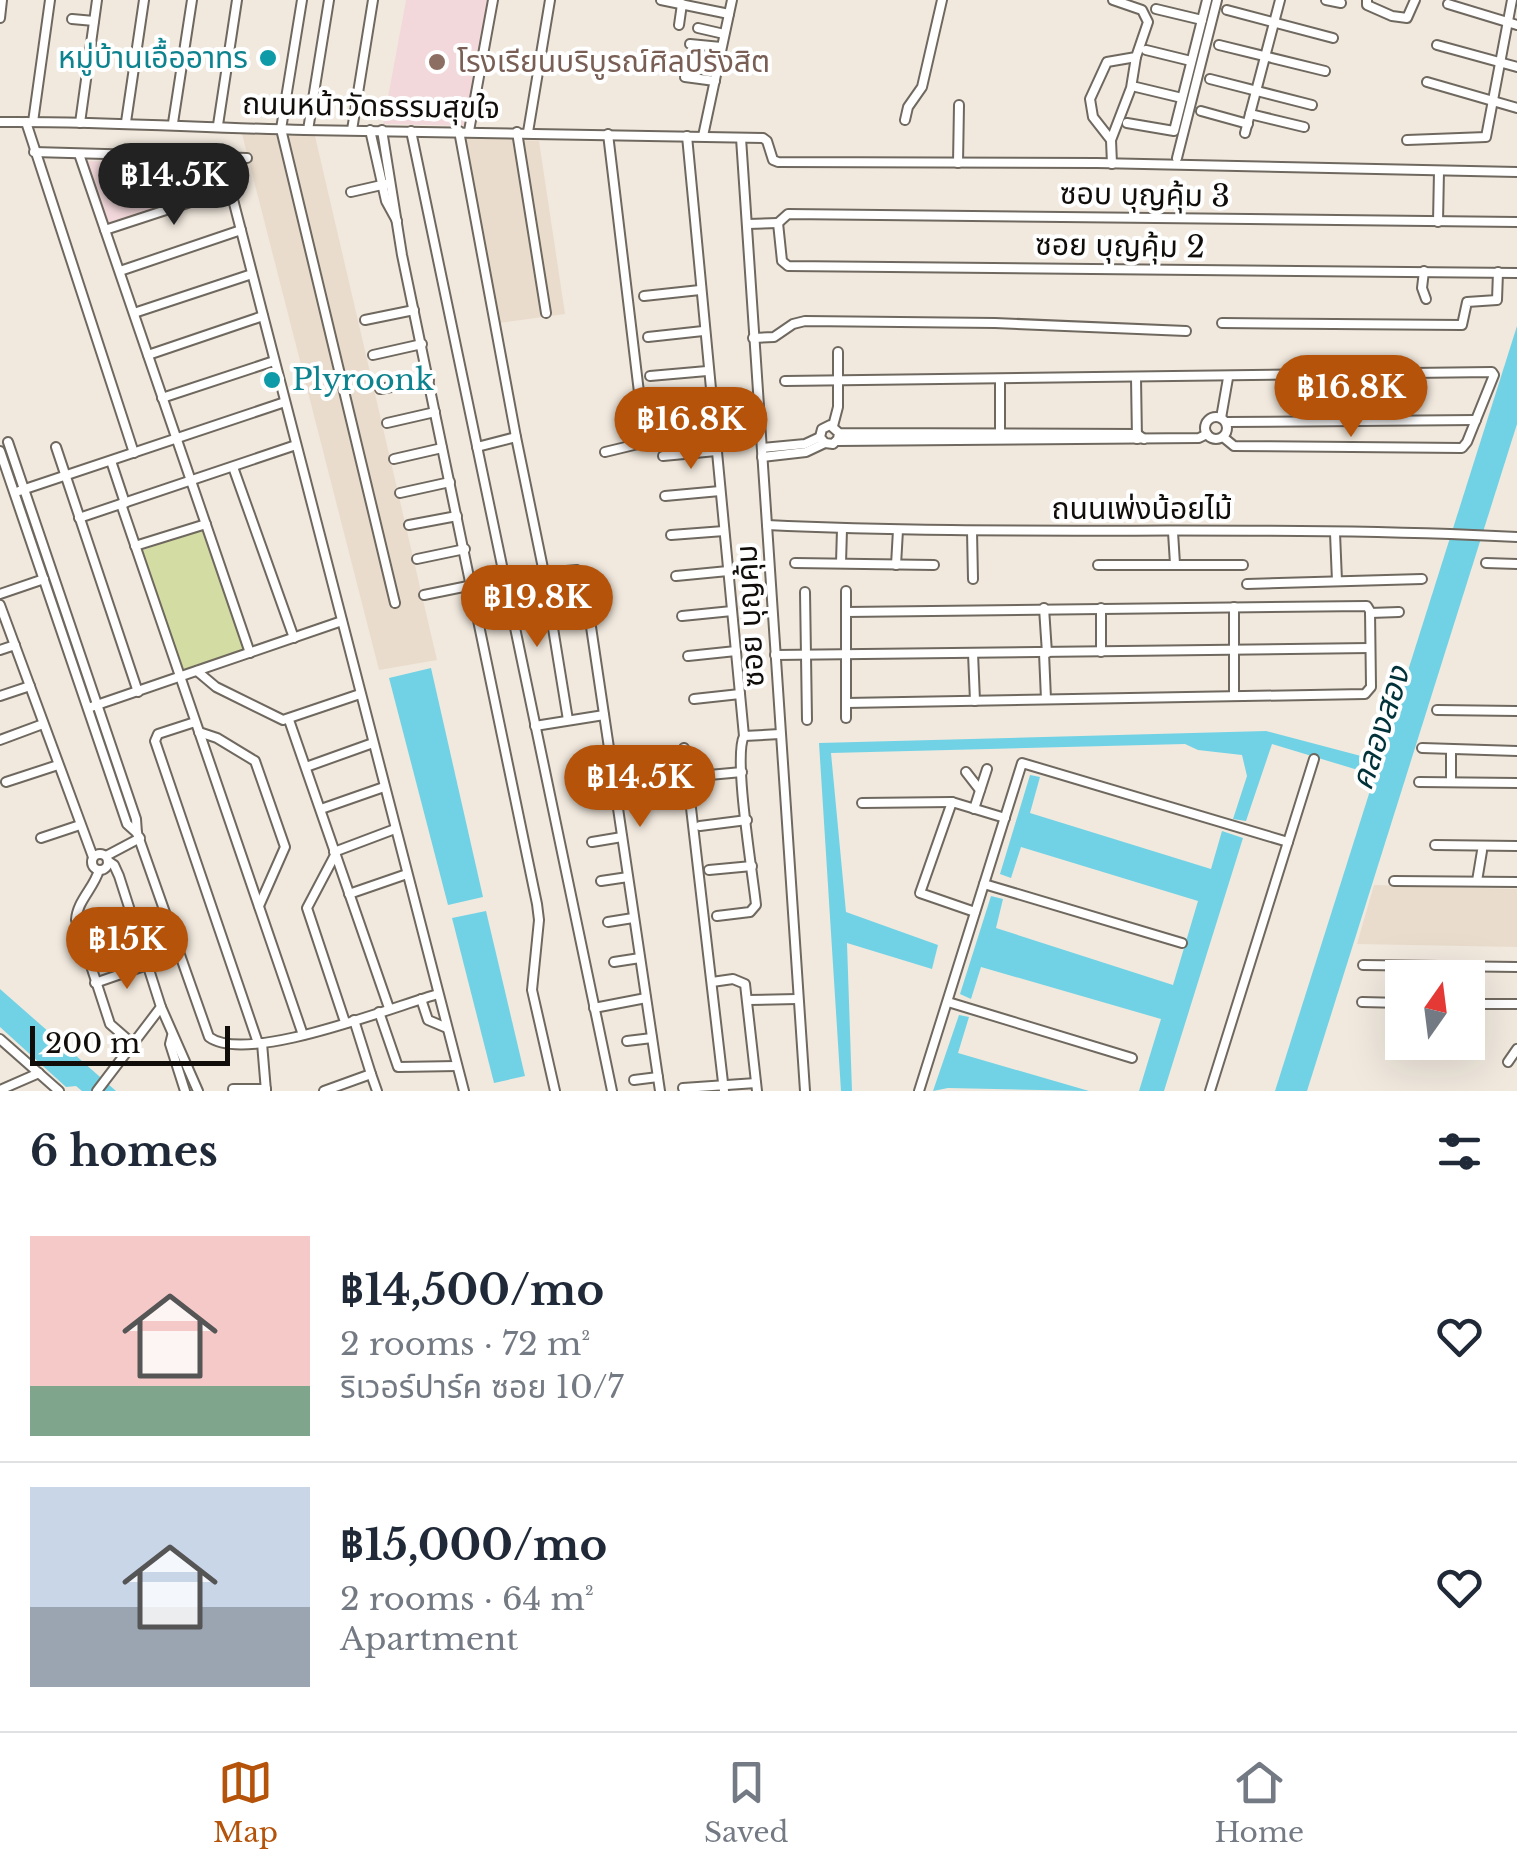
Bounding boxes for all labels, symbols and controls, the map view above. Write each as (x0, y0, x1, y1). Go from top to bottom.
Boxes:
place label: หมู่บ้านเอื้ออาทร (58, 37, 248, 76)
place label: โรงเรียนบริบูรณ์ศิลป์รังสิต (457, 43, 770, 80)
marker: หมู่บ้านเอื้ออาทร (257, 47, 279, 69)
marker: โรงเรียนบริบูรณ์ศิลป์รังสิต (426, 51, 448, 73)
street label: ถนนหน้าวัดธรรมสุขใจ (242, 85, 500, 126)
pin: ฿14.5K (93, 143, 255, 228)
text: ฿14.5K (120, 155, 228, 195)
street label: ซอบ บุญคุ้ม 3 (1060, 175, 1230, 214)
street label: ซอย บุญคุ้ม 2 (1035, 226, 1205, 265)
pin: ฿16.8K (1270, 355, 1432, 440)
place label: Plyroonk (292, 361, 434, 398)
text: ฿16.8K (1296, 367, 1406, 407)
marker: Plyroonk (261, 369, 283, 391)
pin: ฿16.8K (610, 387, 772, 472)
text: ฿16.8K (636, 399, 746, 439)
street label: ถนนเพ่งน้อยไม้ (1051, 490, 1233, 527)
street label: ซอย บุญคุ้ม (727, 544, 772, 688)
pin: ฿19.8K (456, 565, 618, 650)
text: ฿19.8K (483, 577, 591, 617)
water label: คลองสอง (1341, 660, 1419, 795)
pin: ฿14.5K (559, 745, 721, 830)
text: ฿14.5K (586, 757, 694, 797)
pin: ฿15K (68, 907, 186, 992)
text: ฿15K (88, 919, 166, 959)
north arrow (1385, 960, 1485, 1060)
map controls (1385, 960, 1485, 1060)
scale bar (30, 1021, 230, 1066)
text: 200 m (45, 1026, 140, 1061)
icon: filters (1432, 1124, 1487, 1179)
text: 6 homes (30, 1125, 218, 1177)
text: ฿14,500/mo (340, 1264, 604, 1316)
icon: home (110, 1276, 230, 1396)
icon: heart (1432, 1309, 1487, 1364)
text: 2 rooms · 72 m² (340, 1324, 590, 1364)
text: ริเวอร์ปาร์ค ซอย 10/7 (340, 1367, 624, 1407)
text: ฿15,000/mo (340, 1519, 607, 1571)
icon: home (110, 1527, 230, 1647)
icon: heart (1432, 1560, 1487, 1615)
text: 2 rooms · 64 m² (340, 1579, 594, 1619)
text: Apartment (340, 1619, 518, 1659)
tab: Map (213, 1755, 278, 1850)
tab: Saved (704, 1755, 788, 1850)
tab: Home (1214, 1755, 1304, 1850)

